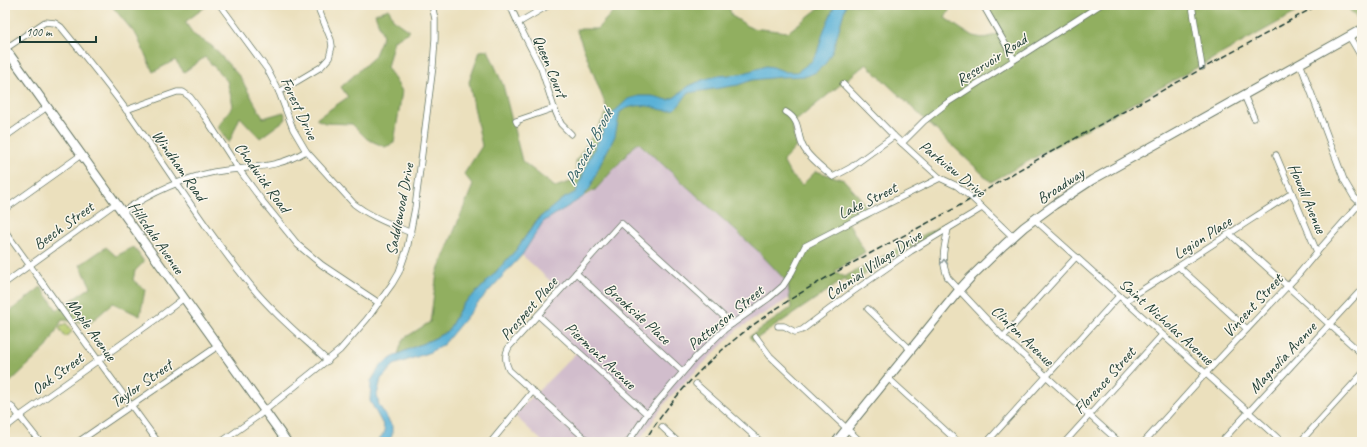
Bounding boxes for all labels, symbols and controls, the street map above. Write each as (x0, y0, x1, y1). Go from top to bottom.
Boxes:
scale bar (20, 18, 96, 44)
text: 100 m (26, 24, 53, 40)
street label: Reservoir Road (952, 28, 1033, 90)
street label: Queen Court (528, 32, 573, 103)
street label: Forest Drive (276, 74, 323, 145)
water label: Pascack Brook (560, 102, 619, 189)
street label: Windham Road (147, 126, 213, 207)
street label: Parkview Drive (915, 136, 991, 203)
street label: Chadwick Road (230, 138, 296, 219)
street label: Saddlewood Drive (381, 160, 419, 257)
street label: Howell Avenue (1283, 160, 1331, 238)
street label: Broadway (1033, 162, 1089, 209)
street label: Lake Street (835, 177, 902, 224)
street label: Beech Street (29, 196, 99, 254)
street label: Hillsdale Avenue (124, 197, 190, 279)
street label: Legion Place (1170, 211, 1237, 264)
street label: Colonial Village Drive (822, 224, 927, 304)
one-way arrow (940, 259, 948, 265)
street label: Vincent Street (1218, 268, 1288, 342)
street label: Prospect Place (496, 271, 563, 345)
street label: Saint Nicholas Avenue (1115, 274, 1219, 371)
street label: Brookside Place (600, 279, 676, 350)
street label: Patterson Street (684, 280, 769, 355)
street label: Maple Avenue (62, 294, 122, 366)
street label: Clinton Avenue (987, 301, 1059, 372)
street label: Magnolia Avenue (1245, 317, 1322, 398)
street label: Piermont Avenue (561, 318, 641, 395)
street label: Florence Street (1069, 342, 1141, 418)
street label: Oak Street (28, 347, 89, 399)
street label: Taylor Street (107, 354, 179, 412)

